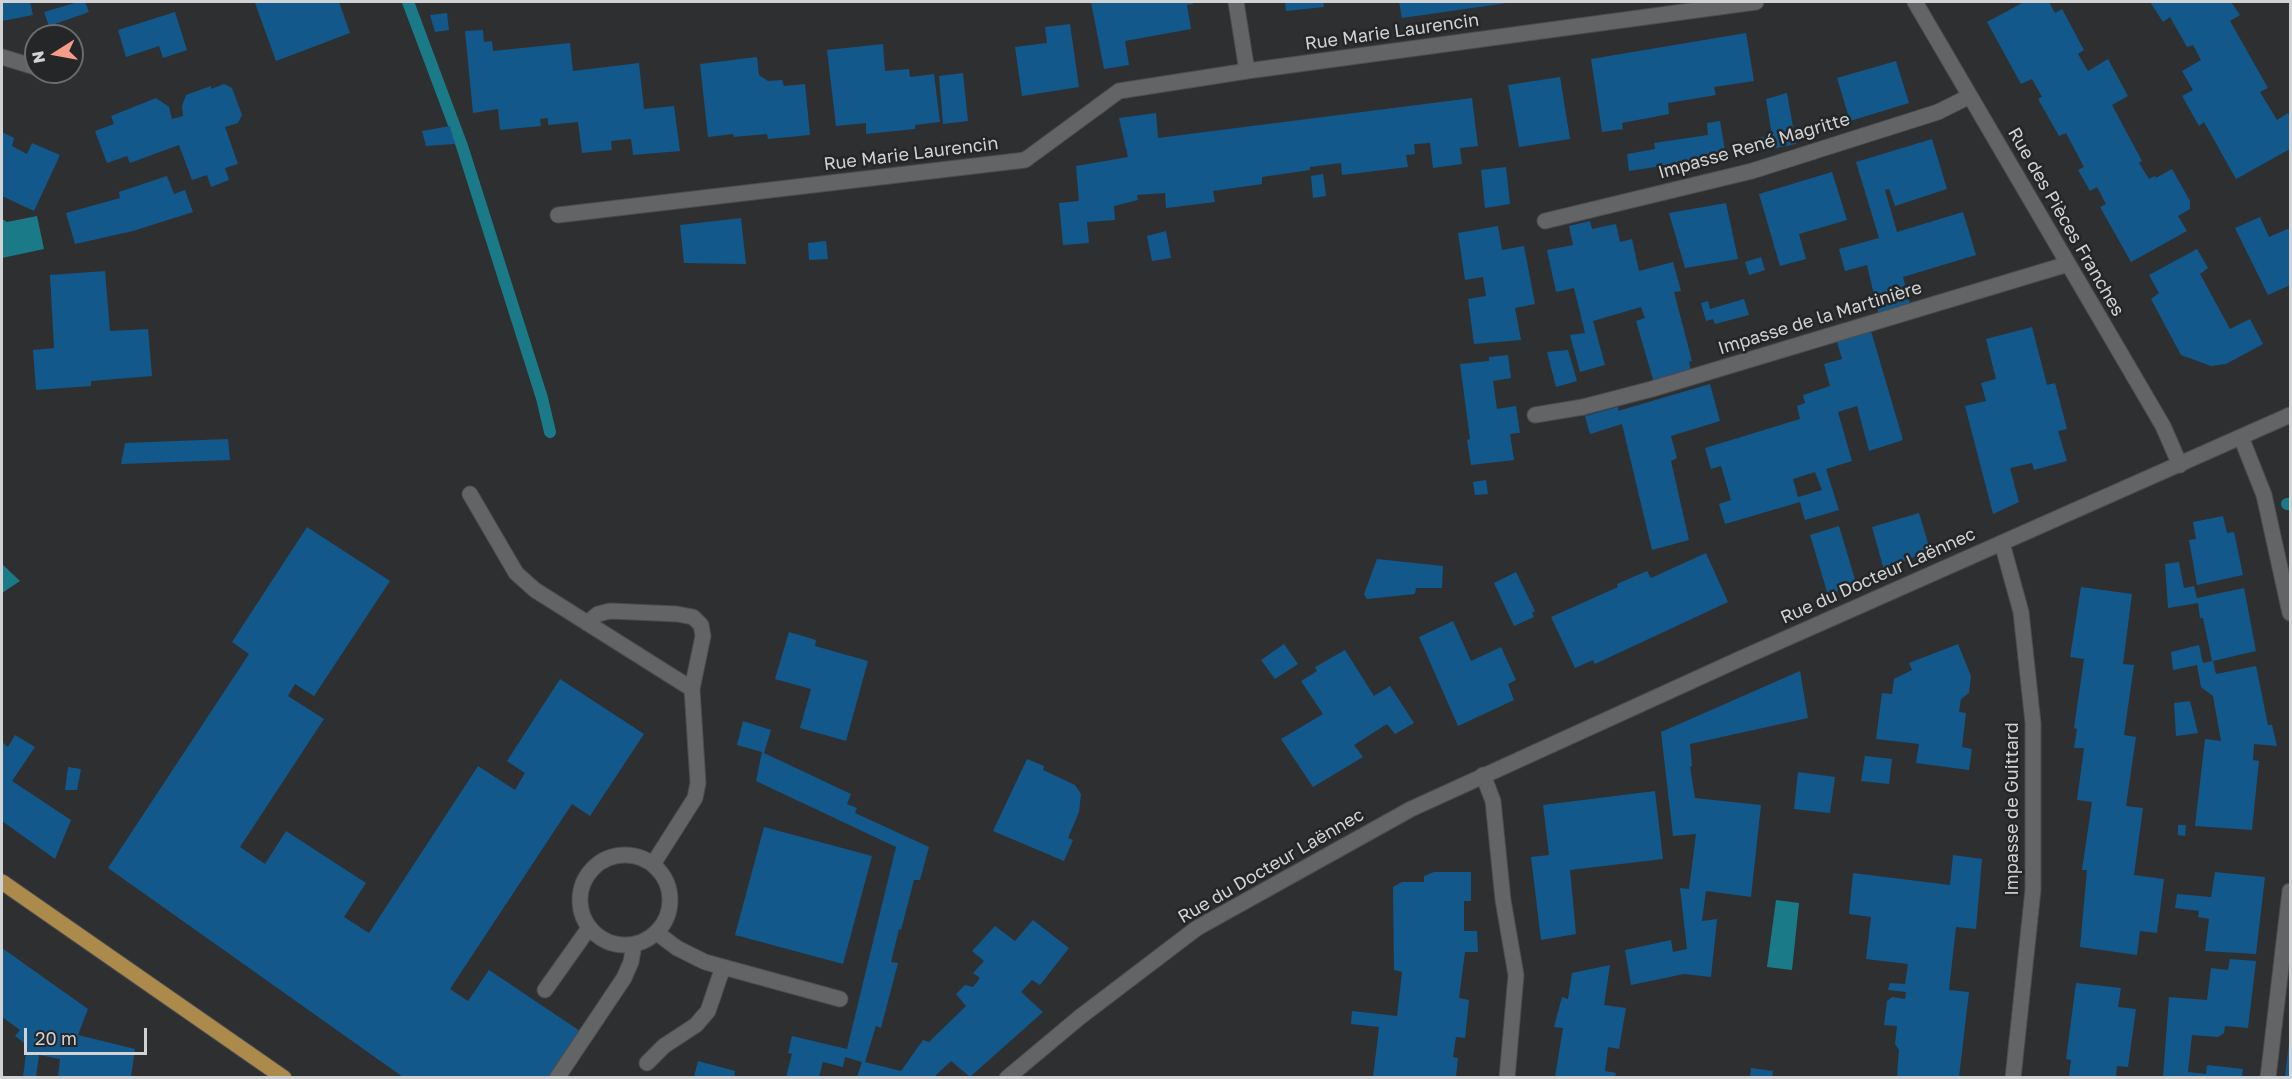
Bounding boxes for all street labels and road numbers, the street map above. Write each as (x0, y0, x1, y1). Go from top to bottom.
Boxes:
street label: Rue Marie Laurencin (1304, 9, 1480, 55)
street label: Impasse René Magritte (1656, 108, 1852, 184)
street label: Rue des Pièces Franches (2003, 124, 2129, 320)
street label: Rue Marie Laurencin (822, 133, 1000, 175)
street label: Impasse de la Martinière (1715, 277, 1925, 359)
street label: Rue du Docteur Laënnec (1777, 523, 1979, 629)
street label: Impasse de Guittard (2001, 722, 2023, 896)
street label: Rue du Docteur Laënnec (1174, 804, 1368, 928)

